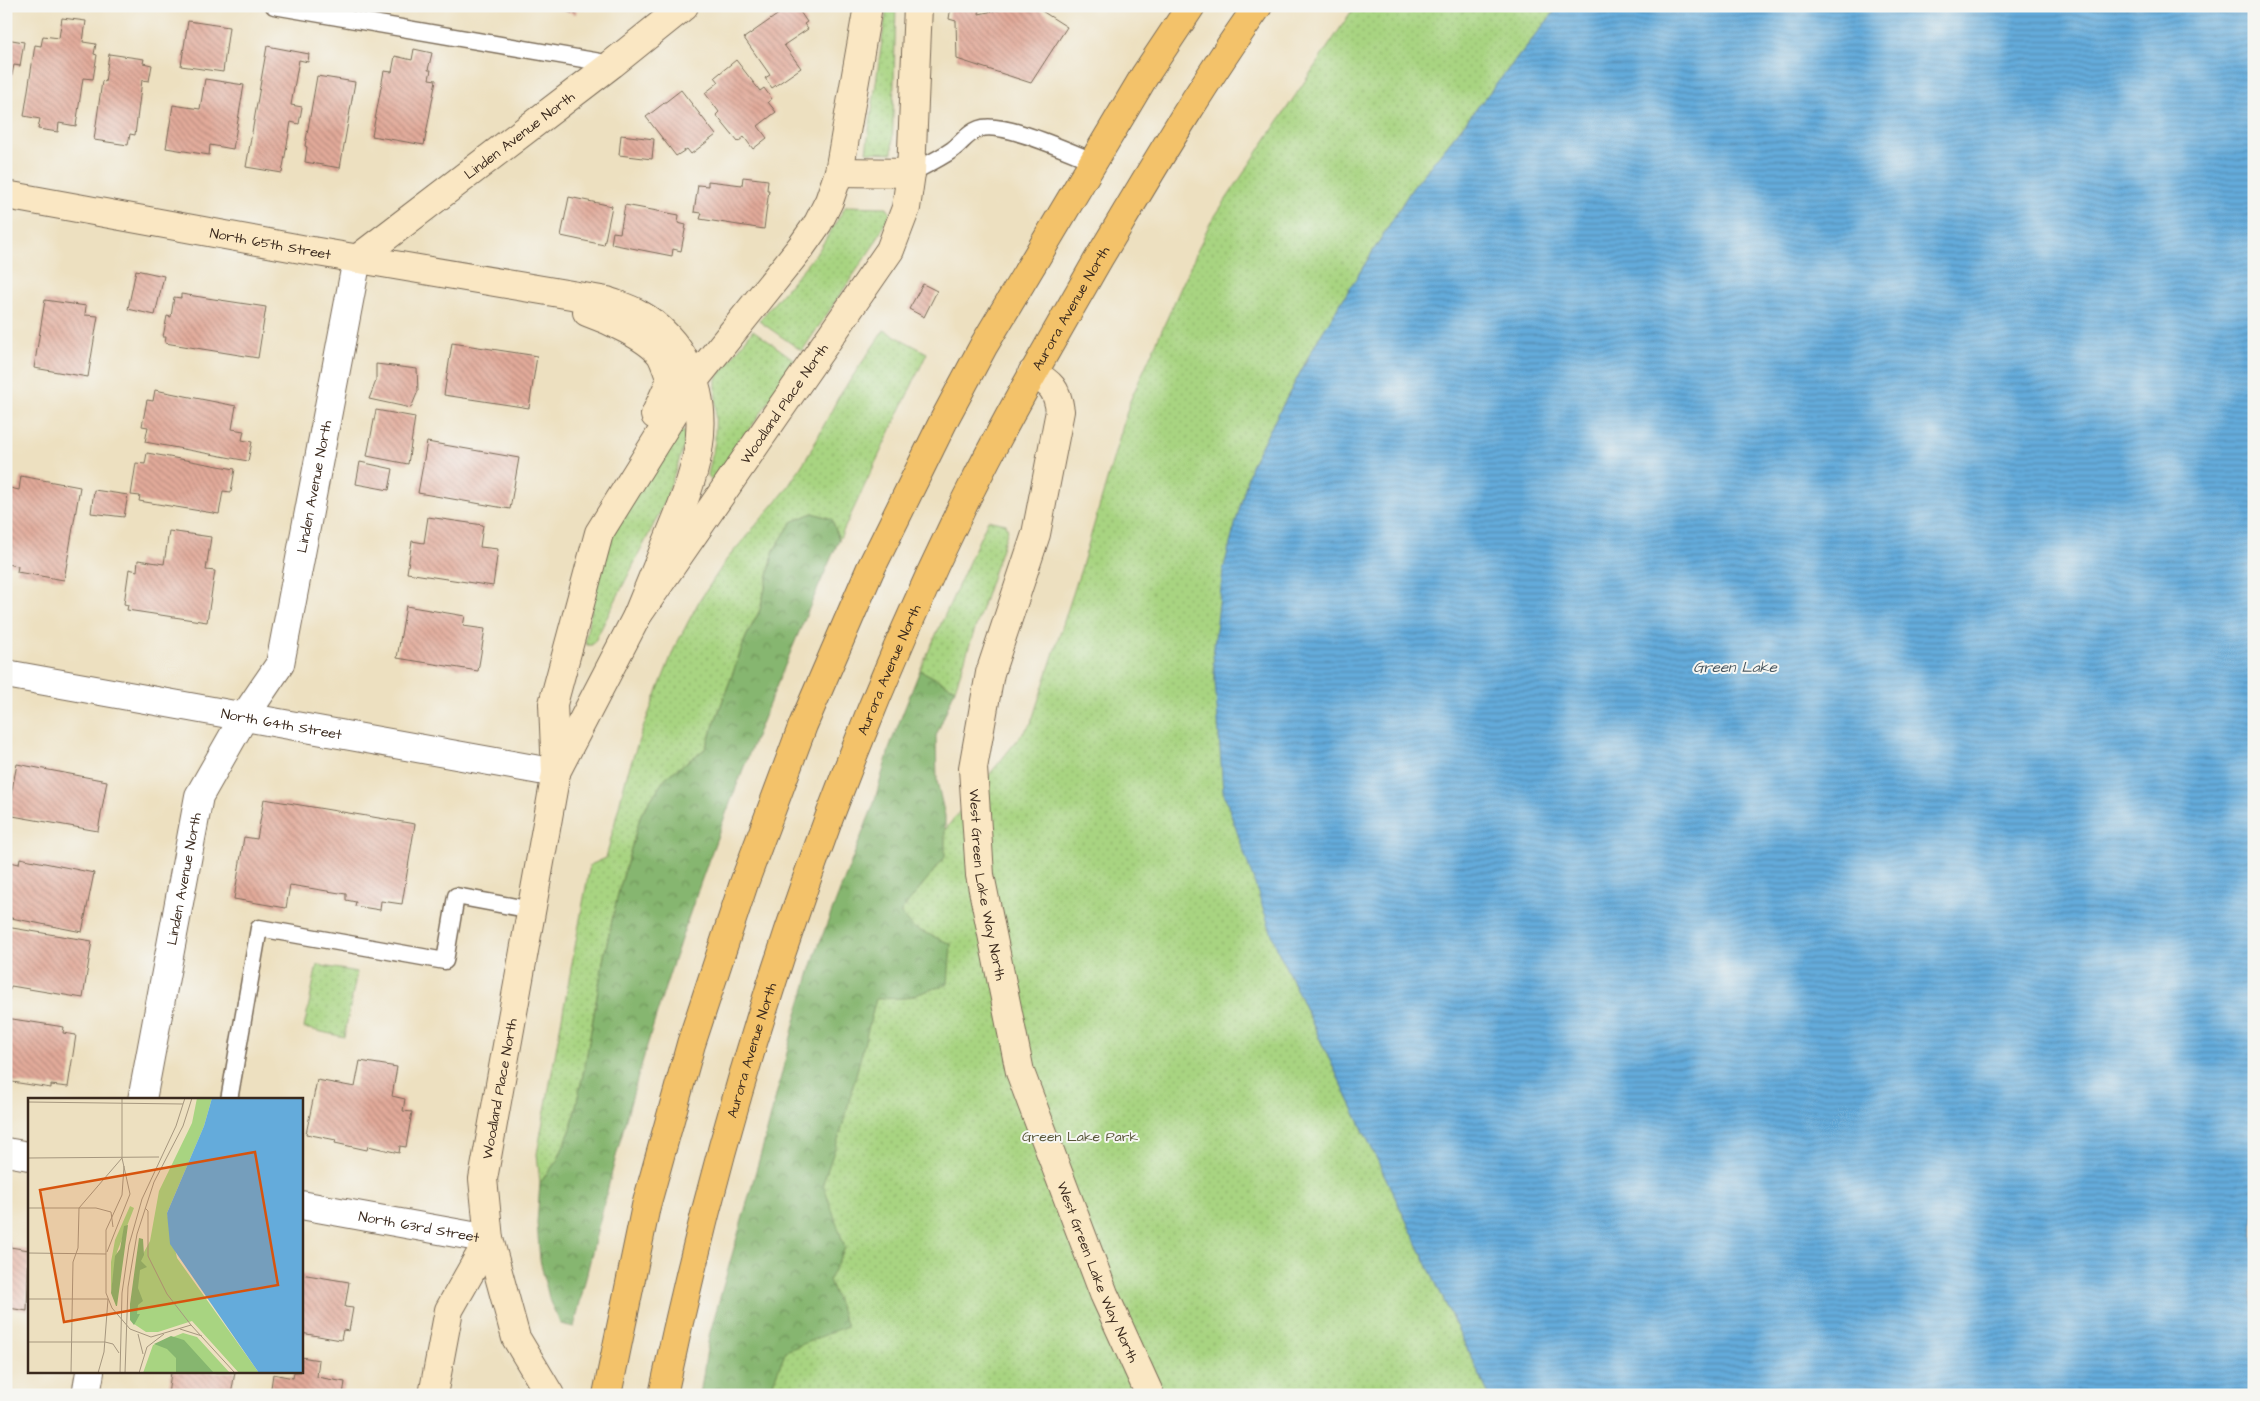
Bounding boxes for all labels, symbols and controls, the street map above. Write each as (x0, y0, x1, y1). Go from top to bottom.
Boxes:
street label: Linden Avenue North (460, 87, 579, 185)
street label: North 65th Street (208, 224, 333, 265)
street label: Aurora Avenue North (1028, 243, 1115, 374)
street label: Woodland Place North (736, 340, 833, 468)
street label: Linden Avenue North (292, 419, 337, 554)
street label: Aurora Avenue North (853, 601, 926, 738)
water label: Green Lake (1693, 657, 1778, 678)
street label: North 64th Street (219, 704, 344, 745)
street label: West Green Lake Way North (963, 788, 1010, 982)
street label: Linden Avenue North (162, 811, 207, 947)
street label: Aurora Avenue North (722, 980, 782, 1120)
street label: Woodland Place North (478, 1017, 523, 1161)
inset map (28, 1098, 302, 1374)
park label: Green Lake Park (1022, 1127, 1138, 1147)
street label: West Green Lake Way North (1051, 1179, 1143, 1366)
street label: North 63rd Street (357, 1207, 481, 1248)

